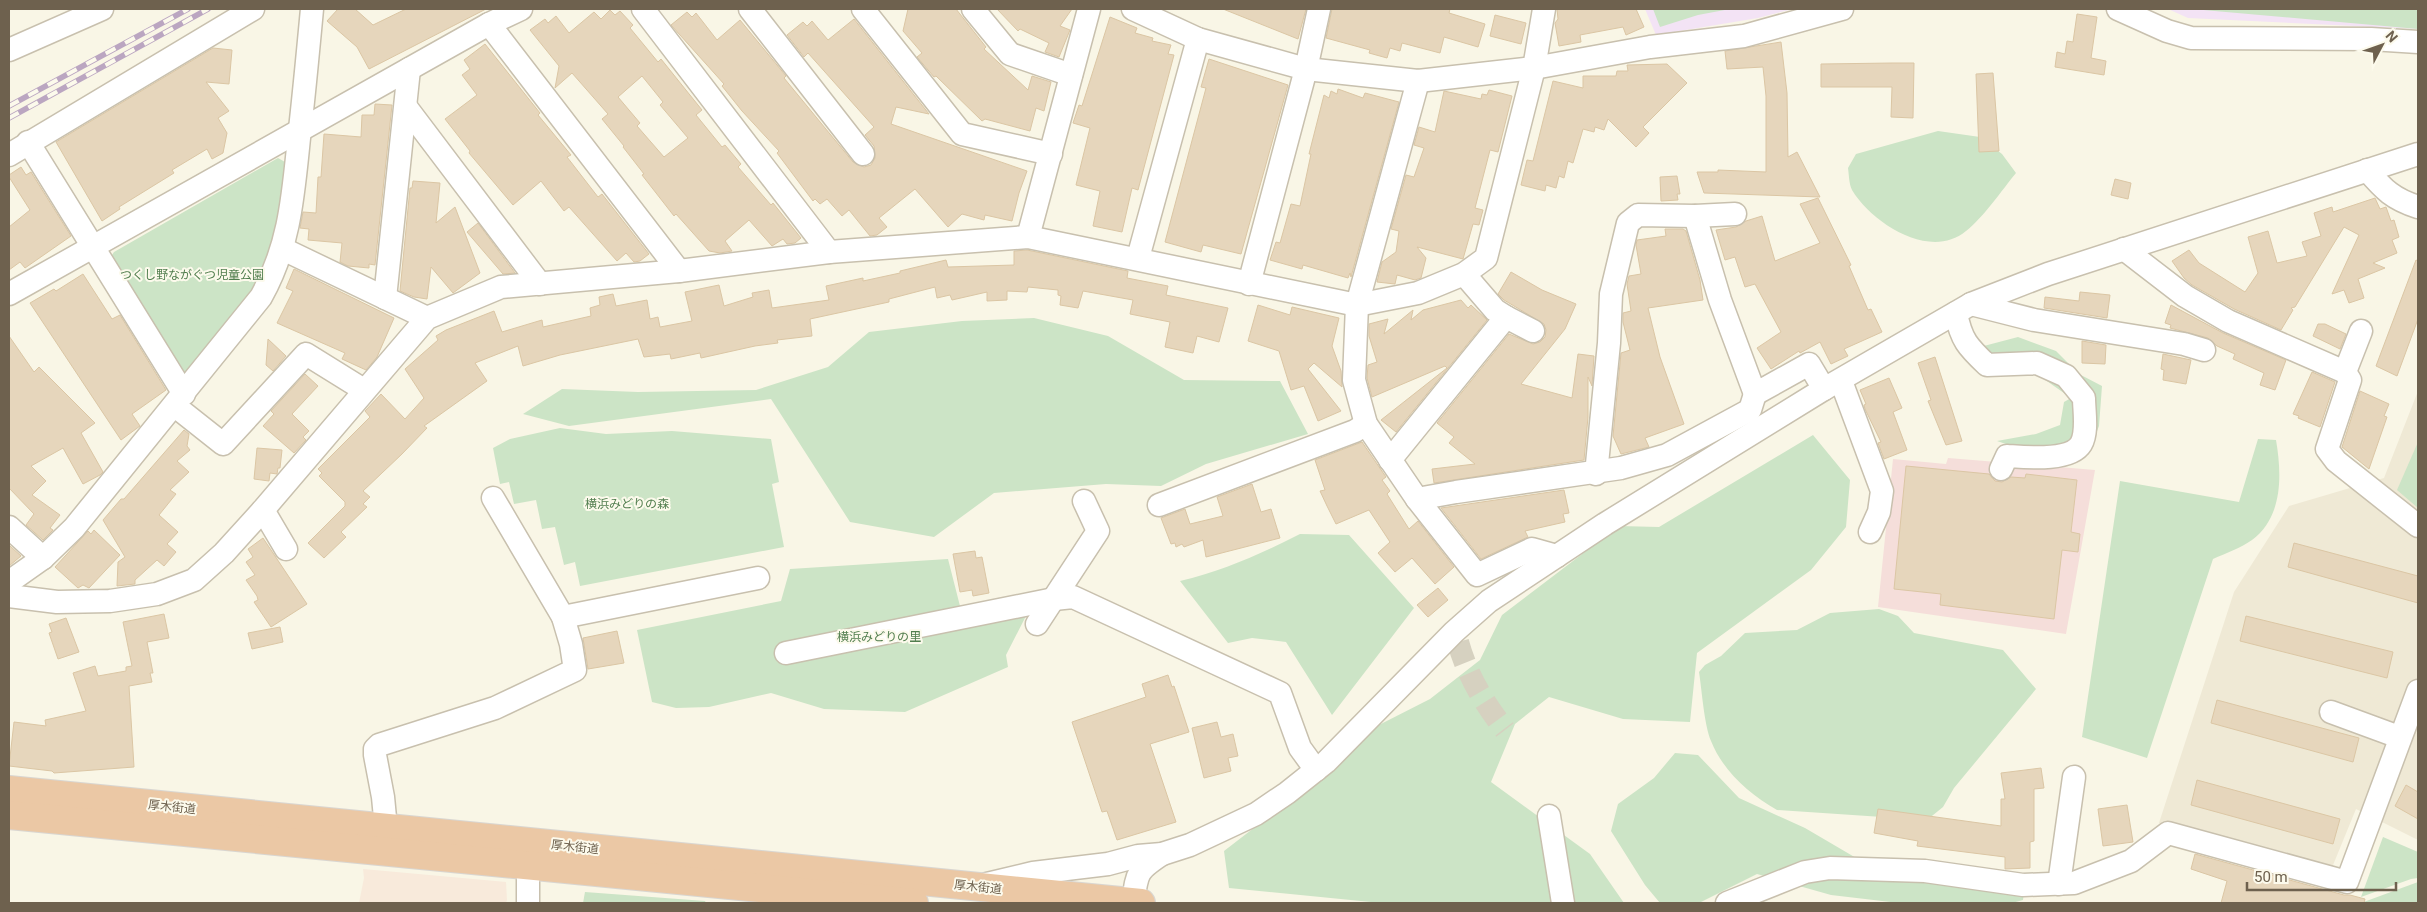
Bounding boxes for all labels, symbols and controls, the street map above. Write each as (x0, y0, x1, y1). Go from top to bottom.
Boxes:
north arrow (2357, 20, 2407, 70)
text: N (2383, 27, 2401, 45)
park label: つくし野ながぐつ児童公園 (120, 268, 264, 282)
park label: 横浜みどりの森 (585, 497, 669, 511)
park label: 横浜みどりの里 (837, 630, 921, 644)
street label: 厚木街道 (147, 798, 197, 816)
street label: 厚木街道 (550, 838, 600, 856)
scale bar (2247, 860, 2396, 892)
text: 50 m (2254, 868, 2288, 886)
street label: 厚木街道 (953, 878, 1003, 896)

